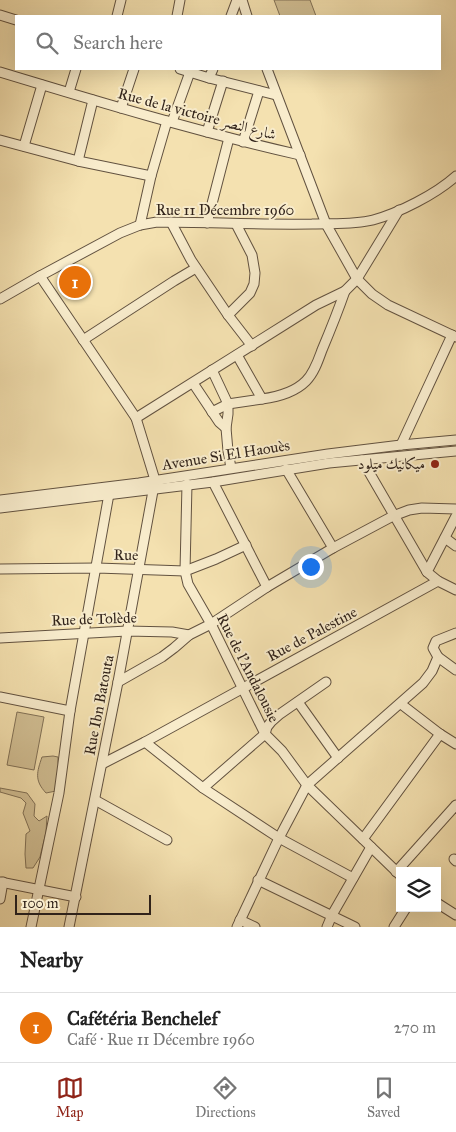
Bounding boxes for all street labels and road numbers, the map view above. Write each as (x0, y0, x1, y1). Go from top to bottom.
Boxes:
street label: Rue de la victoire شارع النصر (115, 84, 278, 148)
street label: Rue 11 Décembre 1960 (156, 201, 294, 219)
street label: Avenue Si El Haouès (160, 436, 291, 474)
street label: Rue (114, 546, 138, 564)
street label: Rue de Palestine (264, 603, 360, 665)
street label: Rue de Tolède (51, 609, 137, 629)
street label: Rue de l'Andalousie (213, 611, 283, 725)
street label: Rue Ibn Batouta (80, 653, 118, 757)

